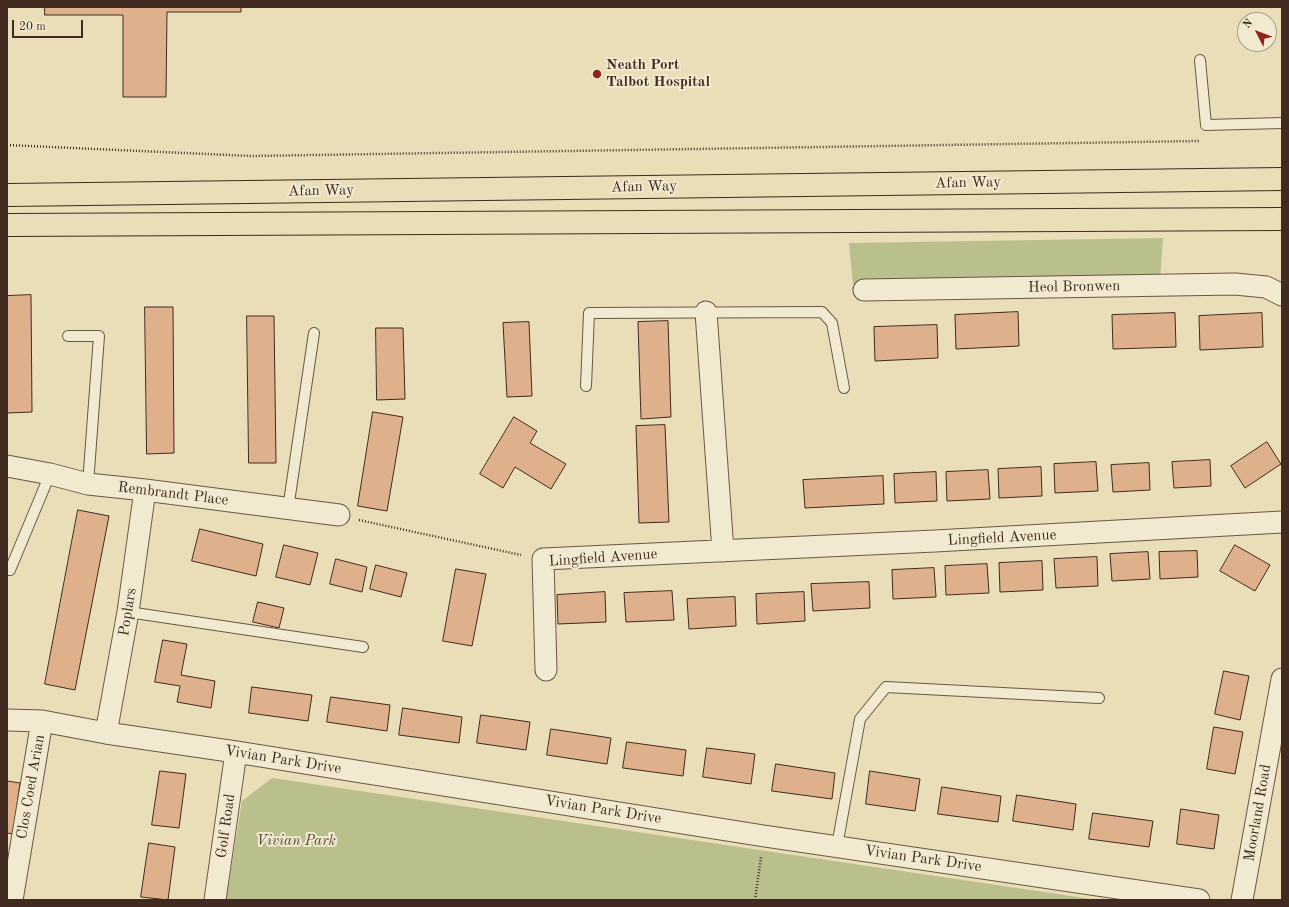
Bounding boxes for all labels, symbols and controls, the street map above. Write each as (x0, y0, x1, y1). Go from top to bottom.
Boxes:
scale bar (14, 12, 85, 38)
north arrow (1237, 12, 1277, 52)
text: N (1242, 18, 1255, 31)
text: 20 m (19, 21, 46, 33)
place label: Neath Port Talbot Hospital (606, 56, 710, 91)
marker: Neath Port Talbot Hospital (591, 68, 603, 80)
street label: Afan Way (935, 173, 1001, 193)
street label: Afan Way (611, 177, 677, 197)
street label: Afan Way (288, 181, 354, 201)
street label: Heol Bronwen (1028, 277, 1120, 297)
street label: Rembrandt Place (117, 478, 229, 510)
street label: Lingfield Avenue (947, 526, 1057, 550)
street label: Lingfield Avenue (548, 545, 658, 571)
street label: Poplars (115, 587, 141, 637)
street label: Clos Coed Arian (13, 733, 49, 841)
street label: Vivian Park Drive (223, 742, 343, 778)
street label: Moorland Road (1241, 763, 1275, 863)
street label: Vivian Park Drive (543, 792, 663, 828)
street label: Golf Road (213, 793, 239, 859)
park label: Vivian Park (256, 832, 336, 850)
street label: Vivian Park Drive (863, 842, 983, 876)

